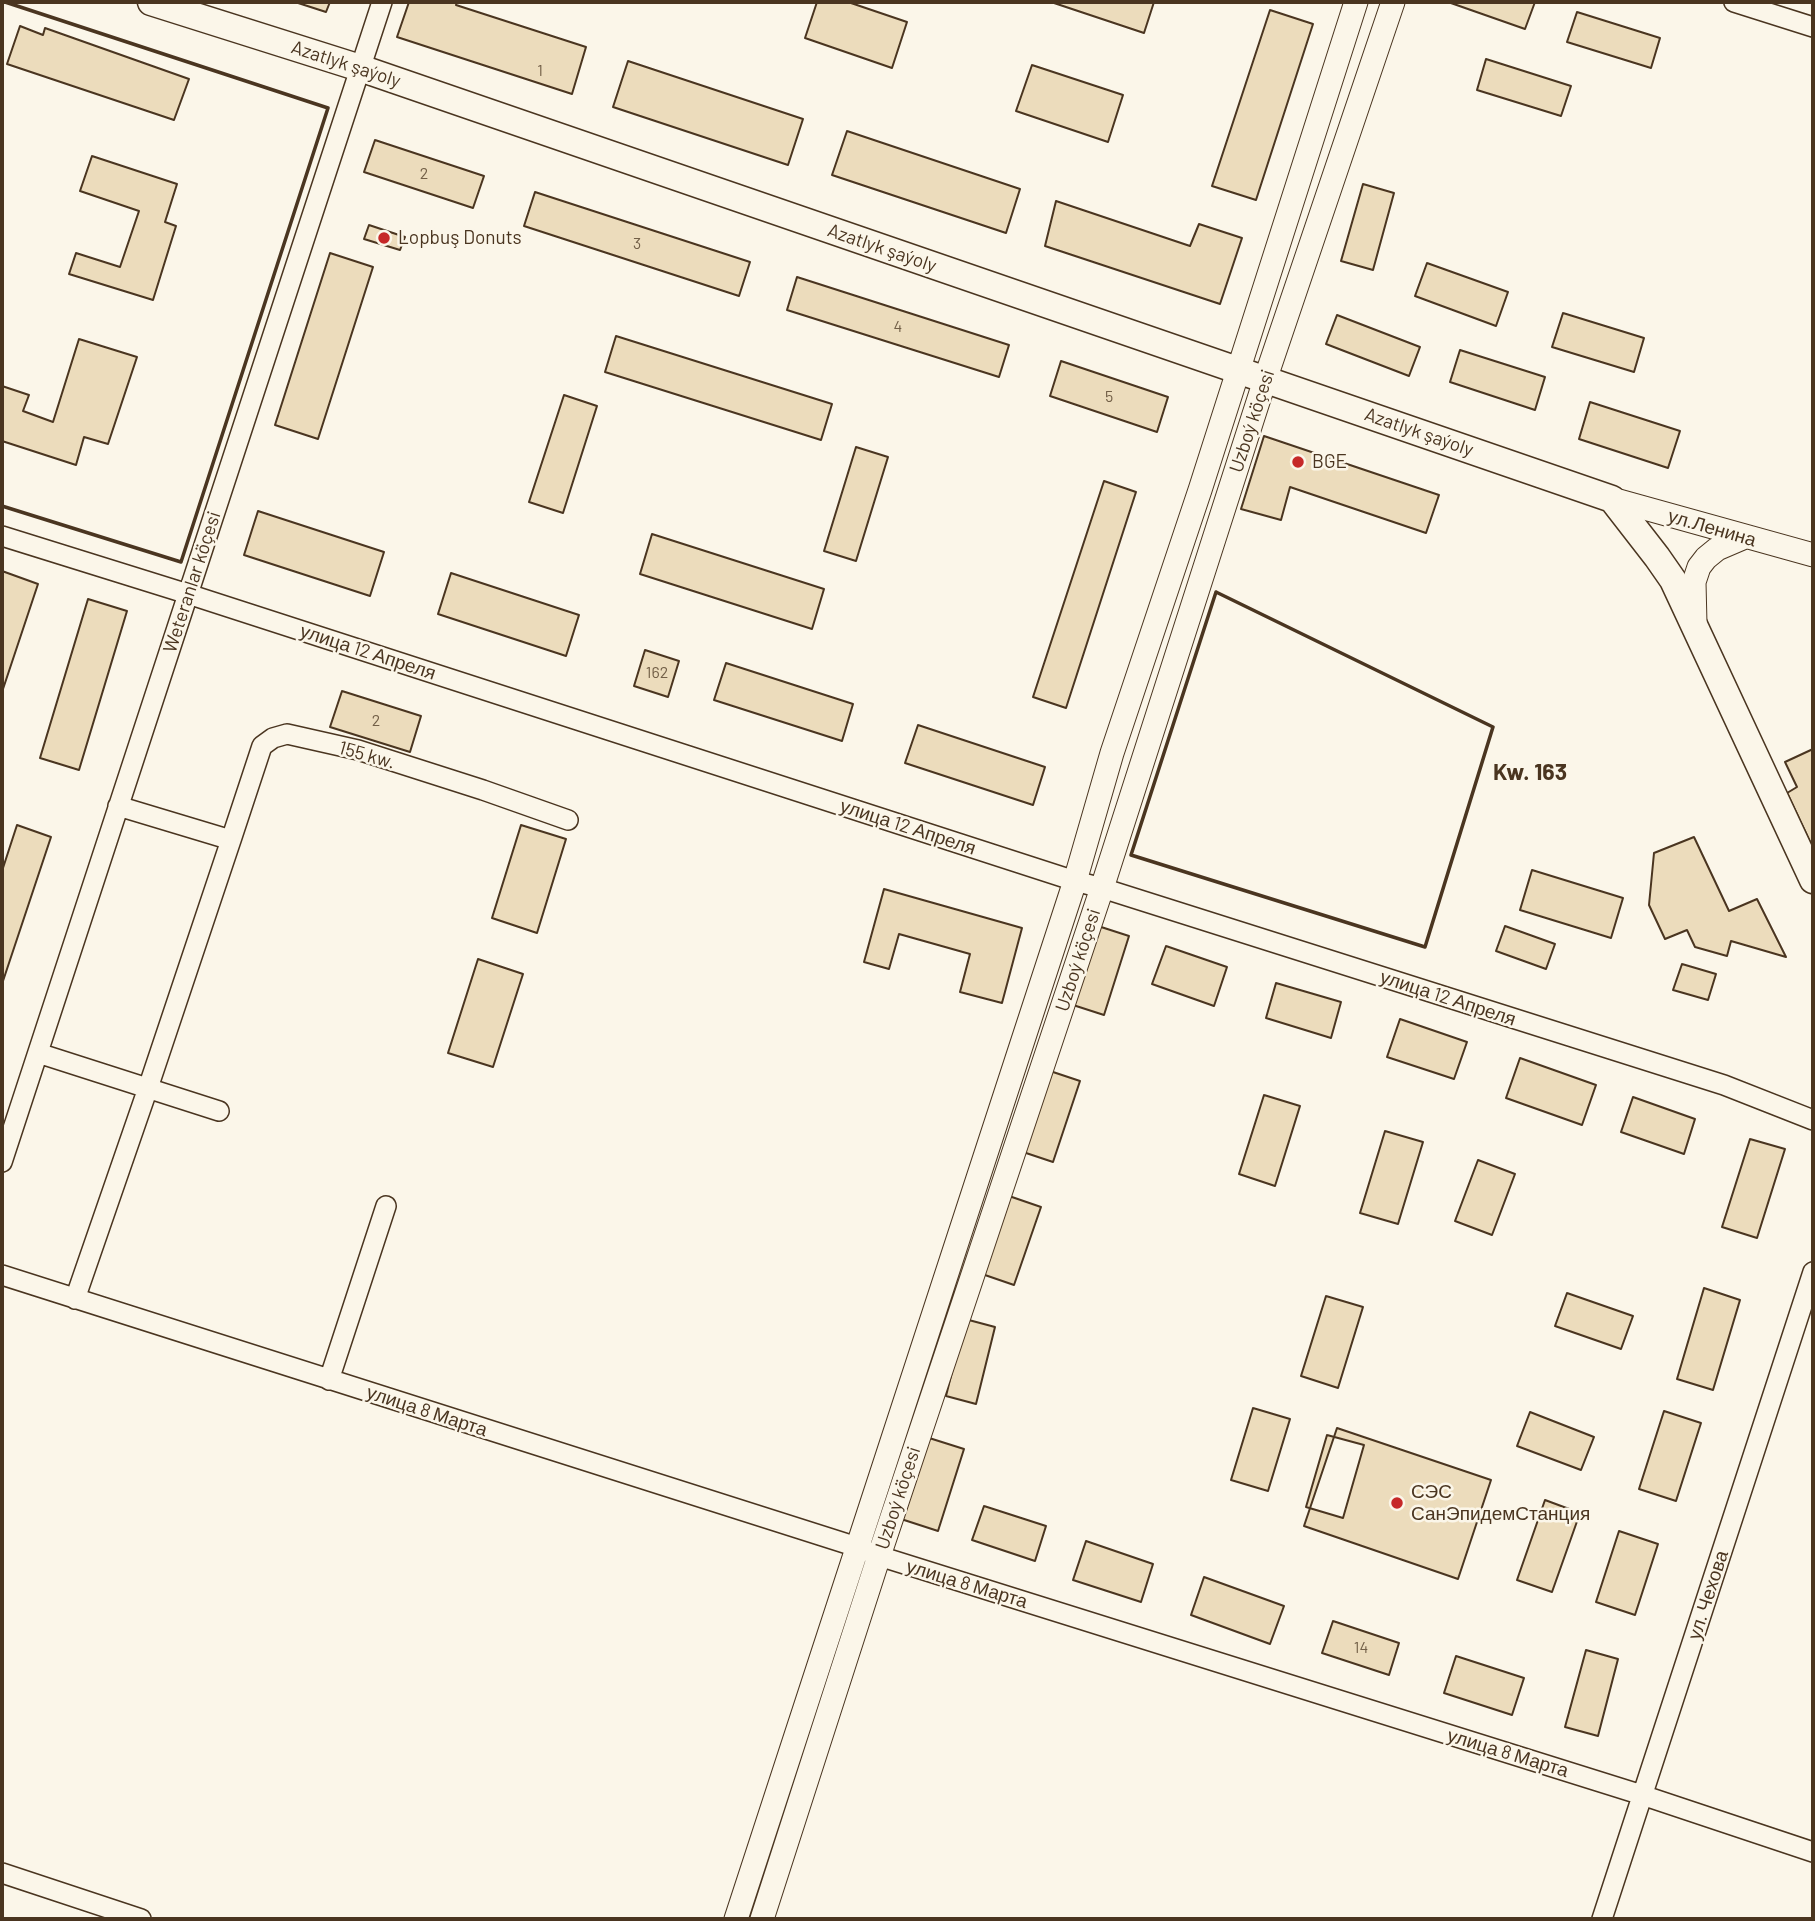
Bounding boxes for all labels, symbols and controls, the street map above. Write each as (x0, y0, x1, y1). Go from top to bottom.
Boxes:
street label: Azatlyk şaýoly (288, 36, 404, 92)
house number: 1 (537, 61, 543, 81)
house number: 2 (420, 164, 428, 184)
street label: Azatlyk şaýoly (825, 219, 939, 277)
place label: Lopbuş Donuts (398, 227, 522, 249)
marker: Lopbuş Donuts (376, 230, 392, 246)
house number: 3 (633, 234, 641, 254)
house number: 4 (894, 317, 902, 337)
street label: Uzboý köçesi (1225, 367, 1279, 475)
house number: 5 (1105, 387, 1113, 407)
street label: Azatlyk şaýoly (1362, 403, 1476, 461)
place label: BGE (1312, 451, 1347, 473)
marker: BGE (1290, 454, 1306, 470)
street label: ул.Ленина (1665, 505, 1759, 551)
street label: Weteranlar köçesi (158, 508, 226, 656)
street label: улица 12 Апреля (297, 619, 439, 685)
house number: 162 (646, 663, 668, 683)
house number: 2 (372, 711, 380, 731)
street label: 155 kw. (336, 736, 398, 774)
district label: Kw. 163 (1493, 758, 1567, 786)
street label: улица 12 Апреля (837, 794, 979, 860)
street label: Uzboý köçesi (1051, 906, 1105, 1014)
street label: улица 12 Апреля (1377, 965, 1519, 1031)
street label: улица 8 Марта (364, 1381, 490, 1441)
street label: Uzboý köçesi (871, 1444, 925, 1552)
place label: СЭС СанЭпидемСтанция (1411, 1481, 1590, 1525)
marker: СЭС СанЭпидемСтанция (1389, 1495, 1405, 1511)
street label: ул. Чехова (1683, 1548, 1733, 1642)
street label: улица 8 Марта (904, 1555, 1030, 1613)
house number: 14 (1354, 1638, 1368, 1658)
street label: улица 8 Марта (1445, 1724, 1571, 1782)

